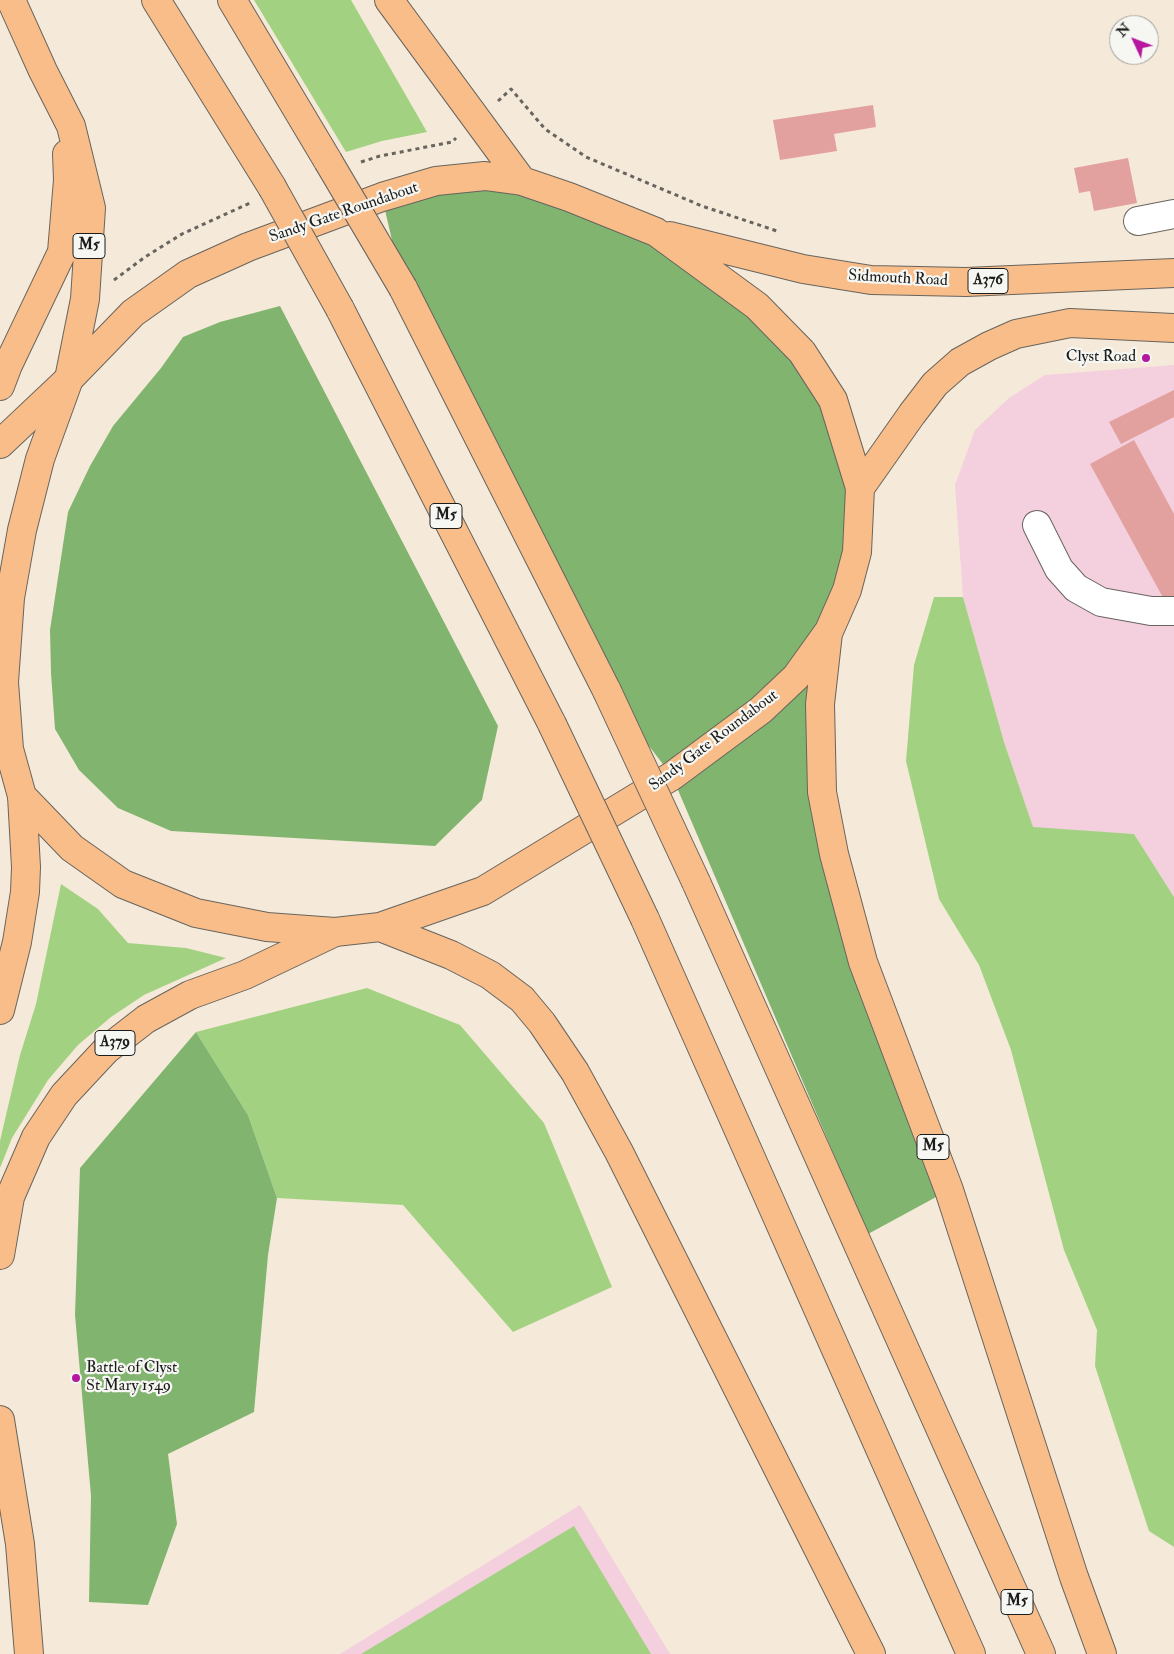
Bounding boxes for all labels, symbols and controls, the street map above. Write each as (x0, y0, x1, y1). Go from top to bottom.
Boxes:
north arrow (1109, 15, 1159, 65)
text: N (1113, 20, 1134, 41)
street label: Sandy Gate Roundabout (267, 179, 421, 247)
road number: M5 (73, 234, 105, 258)
street label: Sidmouth Road (848, 267, 948, 291)
road number: A376 (968, 268, 1008, 294)
place label: Clyst Road (1066, 348, 1136, 368)
marker: Clyst Road (1140, 352, 1152, 364)
road number: M5 (430, 504, 462, 528)
street label: Sandy Gate Roundabout (646, 686, 782, 796)
road number: A379 (95, 1030, 135, 1056)
road number: M5 (917, 1134, 949, 1160)
place label: Battle of Clyst St Mary 1549 (86, 1359, 177, 1397)
marker: Battle of Clyst St Mary 1549 (70, 1372, 82, 1384)
road number: M5 (1001, 1590, 1033, 1614)

